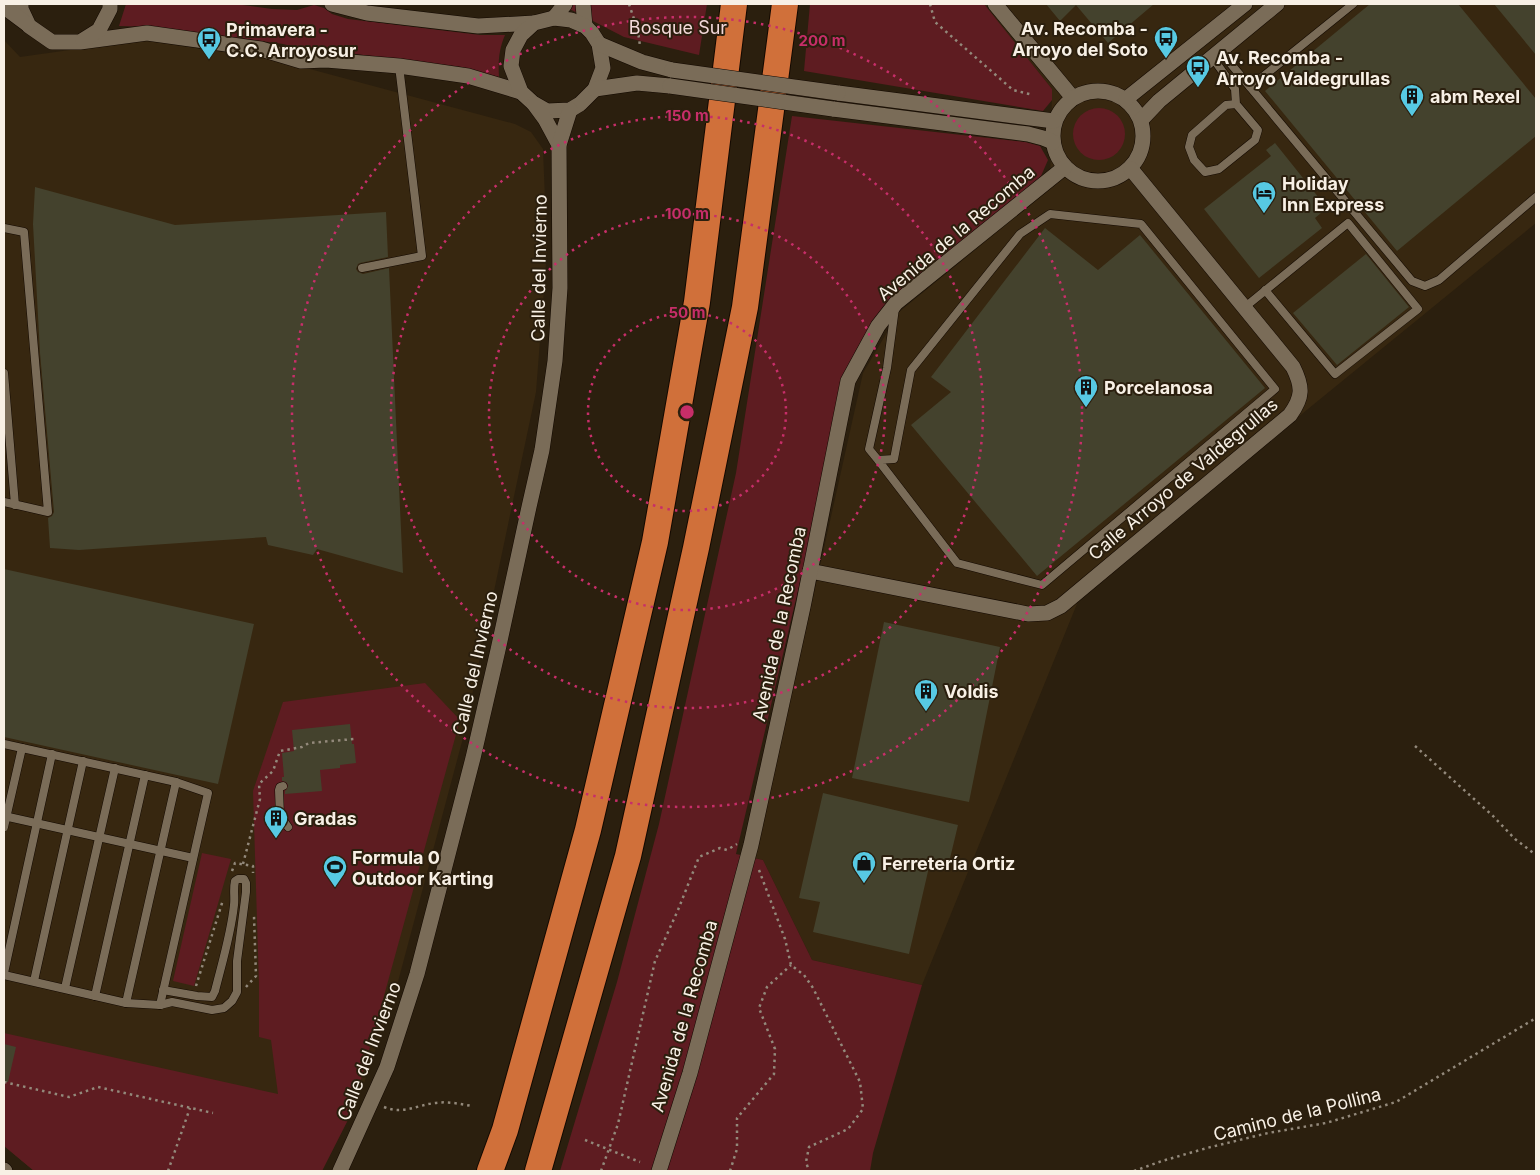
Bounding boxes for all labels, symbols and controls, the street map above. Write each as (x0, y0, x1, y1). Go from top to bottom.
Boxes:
park label: Bosque Sur (629, 17, 727, 38)
place label: Av. Recomba - Arroyo del Soto (1012, 18, 1148, 60)
place label: Primavera - C.C. Arroyosur (226, 19, 356, 61)
bus stop icon: Av. Recomba - Arroyo del Soto (1153, 25, 1179, 59)
bus stop icon: Primavera - C.C. Arroyosur (196, 26, 222, 60)
text: 200 m (799, 31, 845, 50)
place label: Av. Recomba - Arroyo Valdegrullas (1216, 47, 1390, 89)
bus stop icon: Av. Recomba - Arroyo Valdegrullas (1185, 54, 1211, 88)
building icon: abm Rexel (1399, 83, 1425, 117)
place label: abm Rexel (1430, 86, 1520, 107)
text: 150 m (665, 106, 709, 125)
street label: Avenida de la Recomba (873, 161, 1039, 305)
place label: Holiday Inn Express (1282, 173, 1384, 215)
hotel icon: Holiday Inn Express (1251, 180, 1277, 214)
street label: Calle del Invierno (527, 194, 551, 342)
text: 100 m (665, 204, 709, 223)
text: 50 m (669, 303, 705, 322)
building icon: Porcelanosa (1073, 374, 1099, 408)
place label: Porcelanosa (1104, 377, 1213, 398)
street label: Calle Arroyo de Valdegrullas (1084, 394, 1282, 564)
centre of rings (678, 403, 696, 421)
street label: Avenida de la Recomba (748, 525, 810, 723)
street label: Calle del Invierno (448, 589, 502, 737)
building icon: Voldis (913, 678, 939, 712)
place label: Voldis (944, 681, 999, 702)
building icon: Gradas (263, 805, 289, 839)
place label: Gradas (294, 808, 357, 829)
place label: Formula 0 Outdoor Karting (352, 847, 494, 889)
shop icon: Ferretería Ortiz (851, 850, 877, 884)
place label: Ferretería Ortiz (882, 853, 1015, 874)
sports icon: Formula 0 Outdoor Karting (322, 854, 348, 888)
street label: Avenida de la Recomba (647, 918, 721, 1114)
street label: Calle del Invierno (333, 979, 405, 1123)
street label: Camino de la Pollina (1211, 1083, 1383, 1145)

